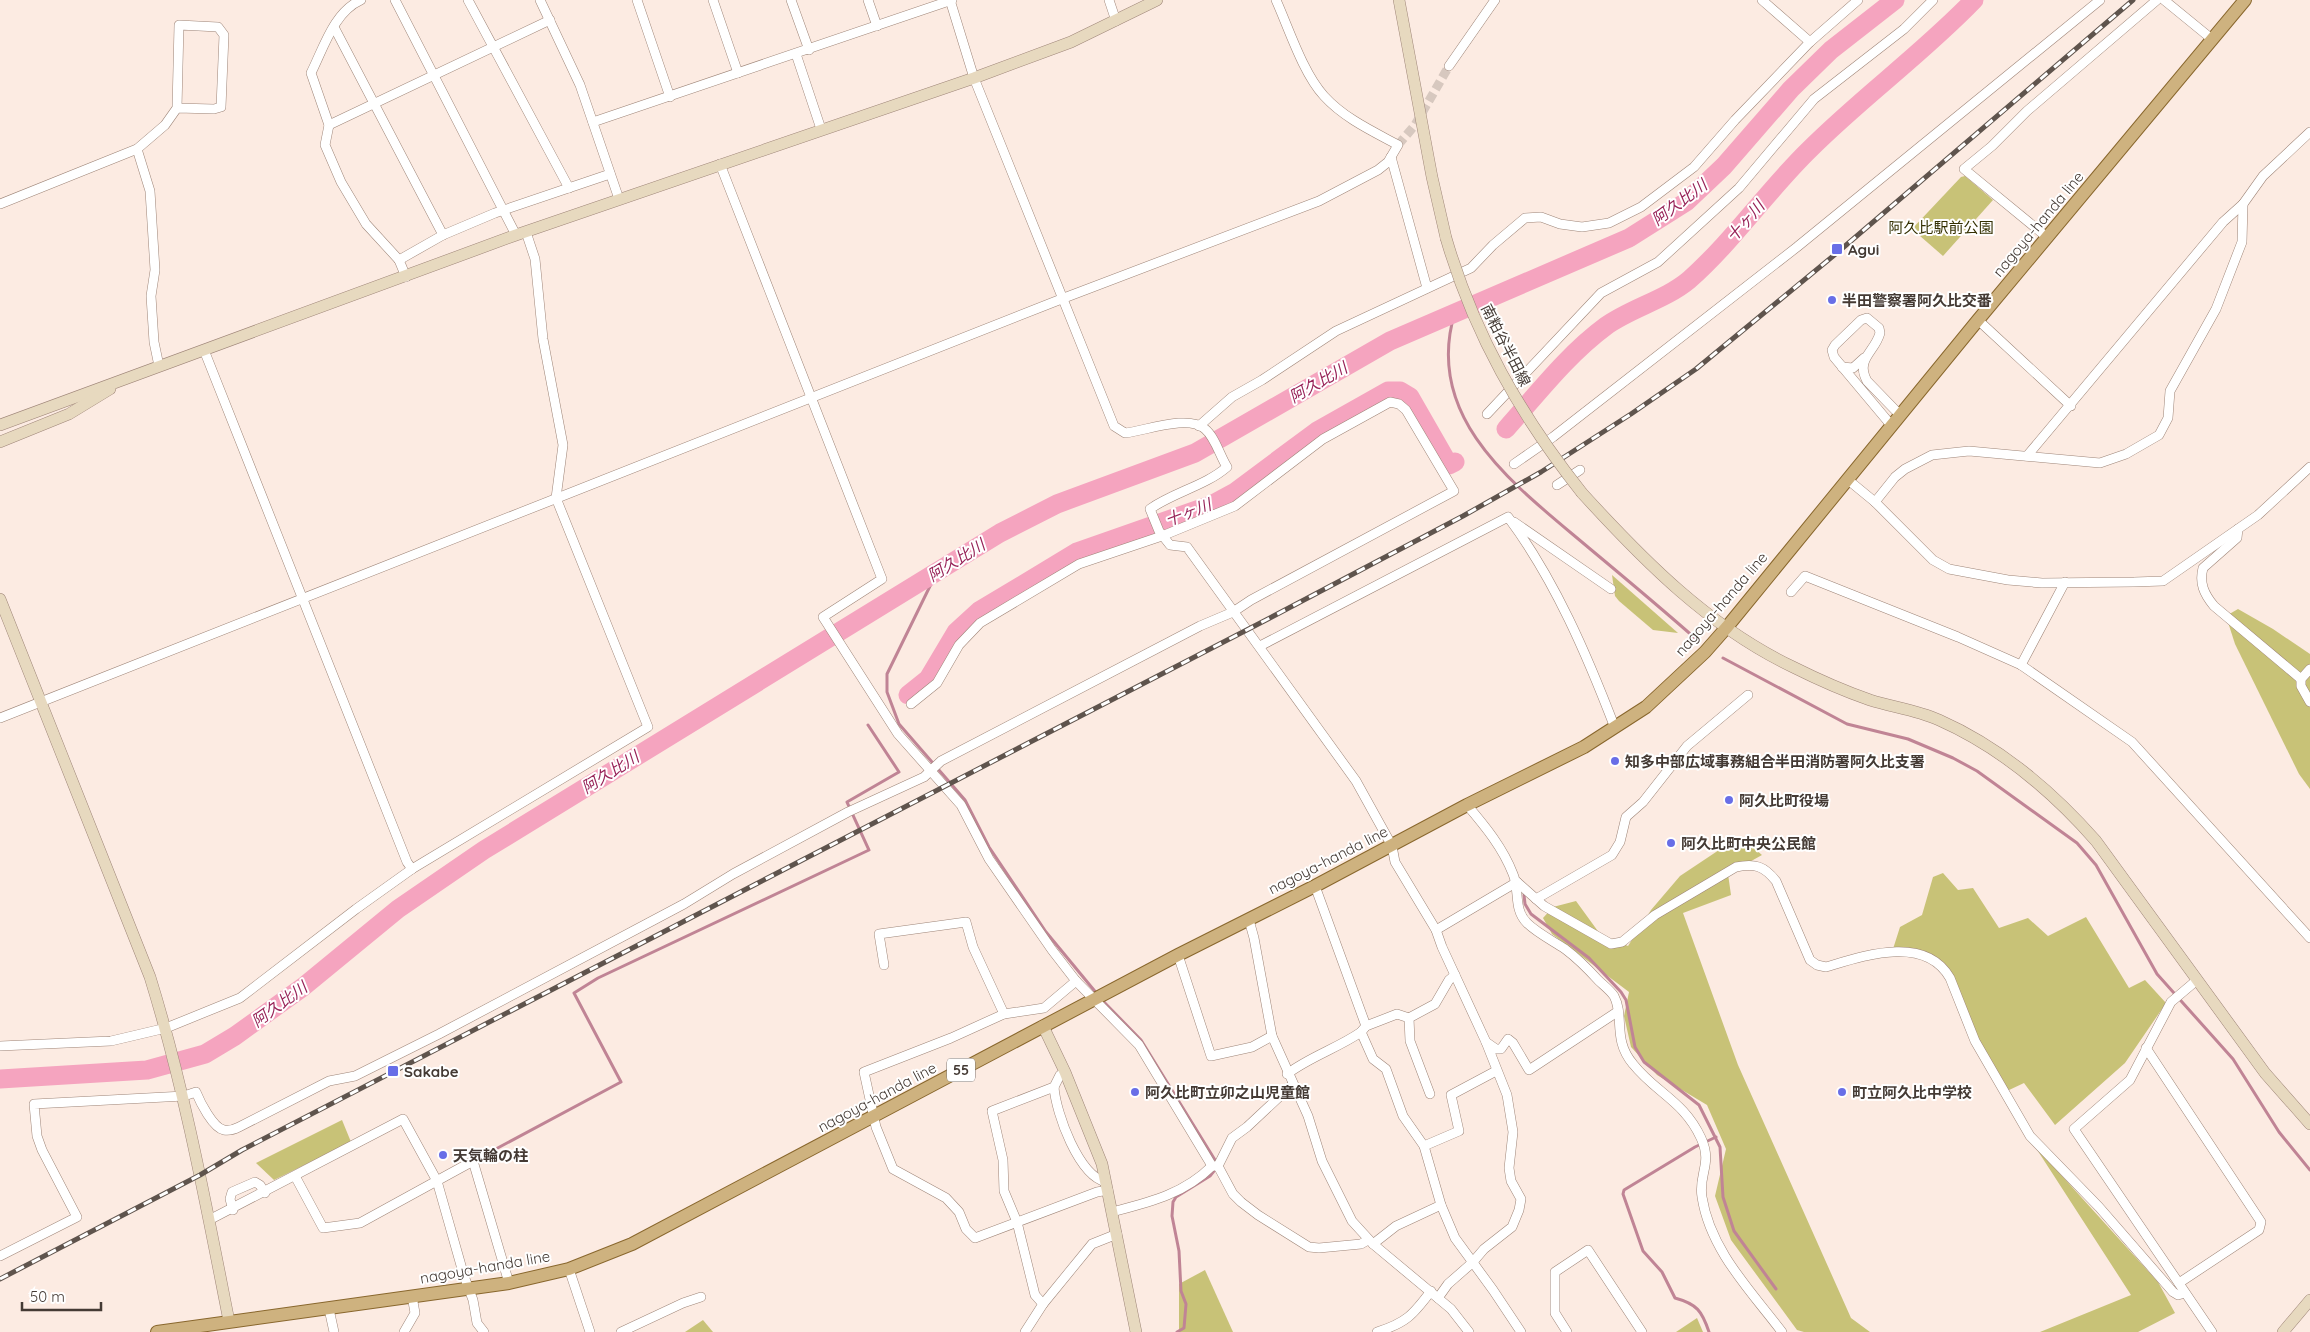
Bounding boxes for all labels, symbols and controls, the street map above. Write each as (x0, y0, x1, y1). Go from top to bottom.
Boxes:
street label: nagoya-handa line (1988, 167, 2088, 281)
water label: 阿久比川 (1647, 174, 1712, 229)
water label: 十ヶ川 (1722, 195, 1770, 246)
park label: 阿久比駅前公園 (1888, 218, 1994, 237)
place label: Agui (1848, 240, 1879, 259)
marker: Agui (1830, 242, 1844, 256)
place label: 半田警察署阿久比交番 (1842, 291, 1992, 310)
marker: 半田警察署阿久比交番 (1826, 294, 1838, 306)
street label: 南粕谷半田線 (1477, 301, 1535, 389)
water label: 阿久比川 (1285, 356, 1352, 407)
water label: 十ヶ川 (1162, 493, 1216, 530)
water label: 阿久比川 (924, 534, 990, 585)
street label: nagoya-handa line (1671, 548, 1771, 660)
water label: 阿久比川 (578, 746, 644, 797)
place label: 知多中部広域事務組合半田消防署阿久比支署 (1625, 752, 1925, 771)
marker: 知多中部広域事務組合半田消防署阿久比支署 (1609, 755, 1621, 767)
place label: 阿久比町役場 (1739, 791, 1829, 810)
marker: 阿久比町役場 (1723, 794, 1735, 806)
street label: nagoya-handa line (1265, 822, 1391, 898)
place label: 阿久比町中央公民館 (1681, 834, 1816, 853)
marker: 阿久比町中央公民館 (1665, 837, 1677, 849)
water label: 阿久比川 (247, 976, 312, 1031)
street label: nagoya-handa line (814, 1058, 940, 1136)
road number: 55 (947, 1058, 975, 1082)
place label: Sakabe (404, 1062, 459, 1081)
marker: Sakabe (386, 1064, 400, 1078)
place label: 阿久比町立卯之山児童館 (1145, 1083, 1310, 1102)
place label: 町立阿久比中学校 (1852, 1083, 1972, 1102)
marker: 阿久比町立卯之山児童館 (1129, 1086, 1141, 1098)
marker: 町立阿久比中学校 (1836, 1086, 1848, 1098)
place label: 天気輪の柱 (453, 1146, 528, 1165)
marker: 天気輪の柱 (437, 1149, 449, 1161)
street label: nagoya-handa line (418, 1246, 552, 1288)
scale bar (22, 1280, 101, 1312)
text: 50 m (30, 1287, 65, 1306)

